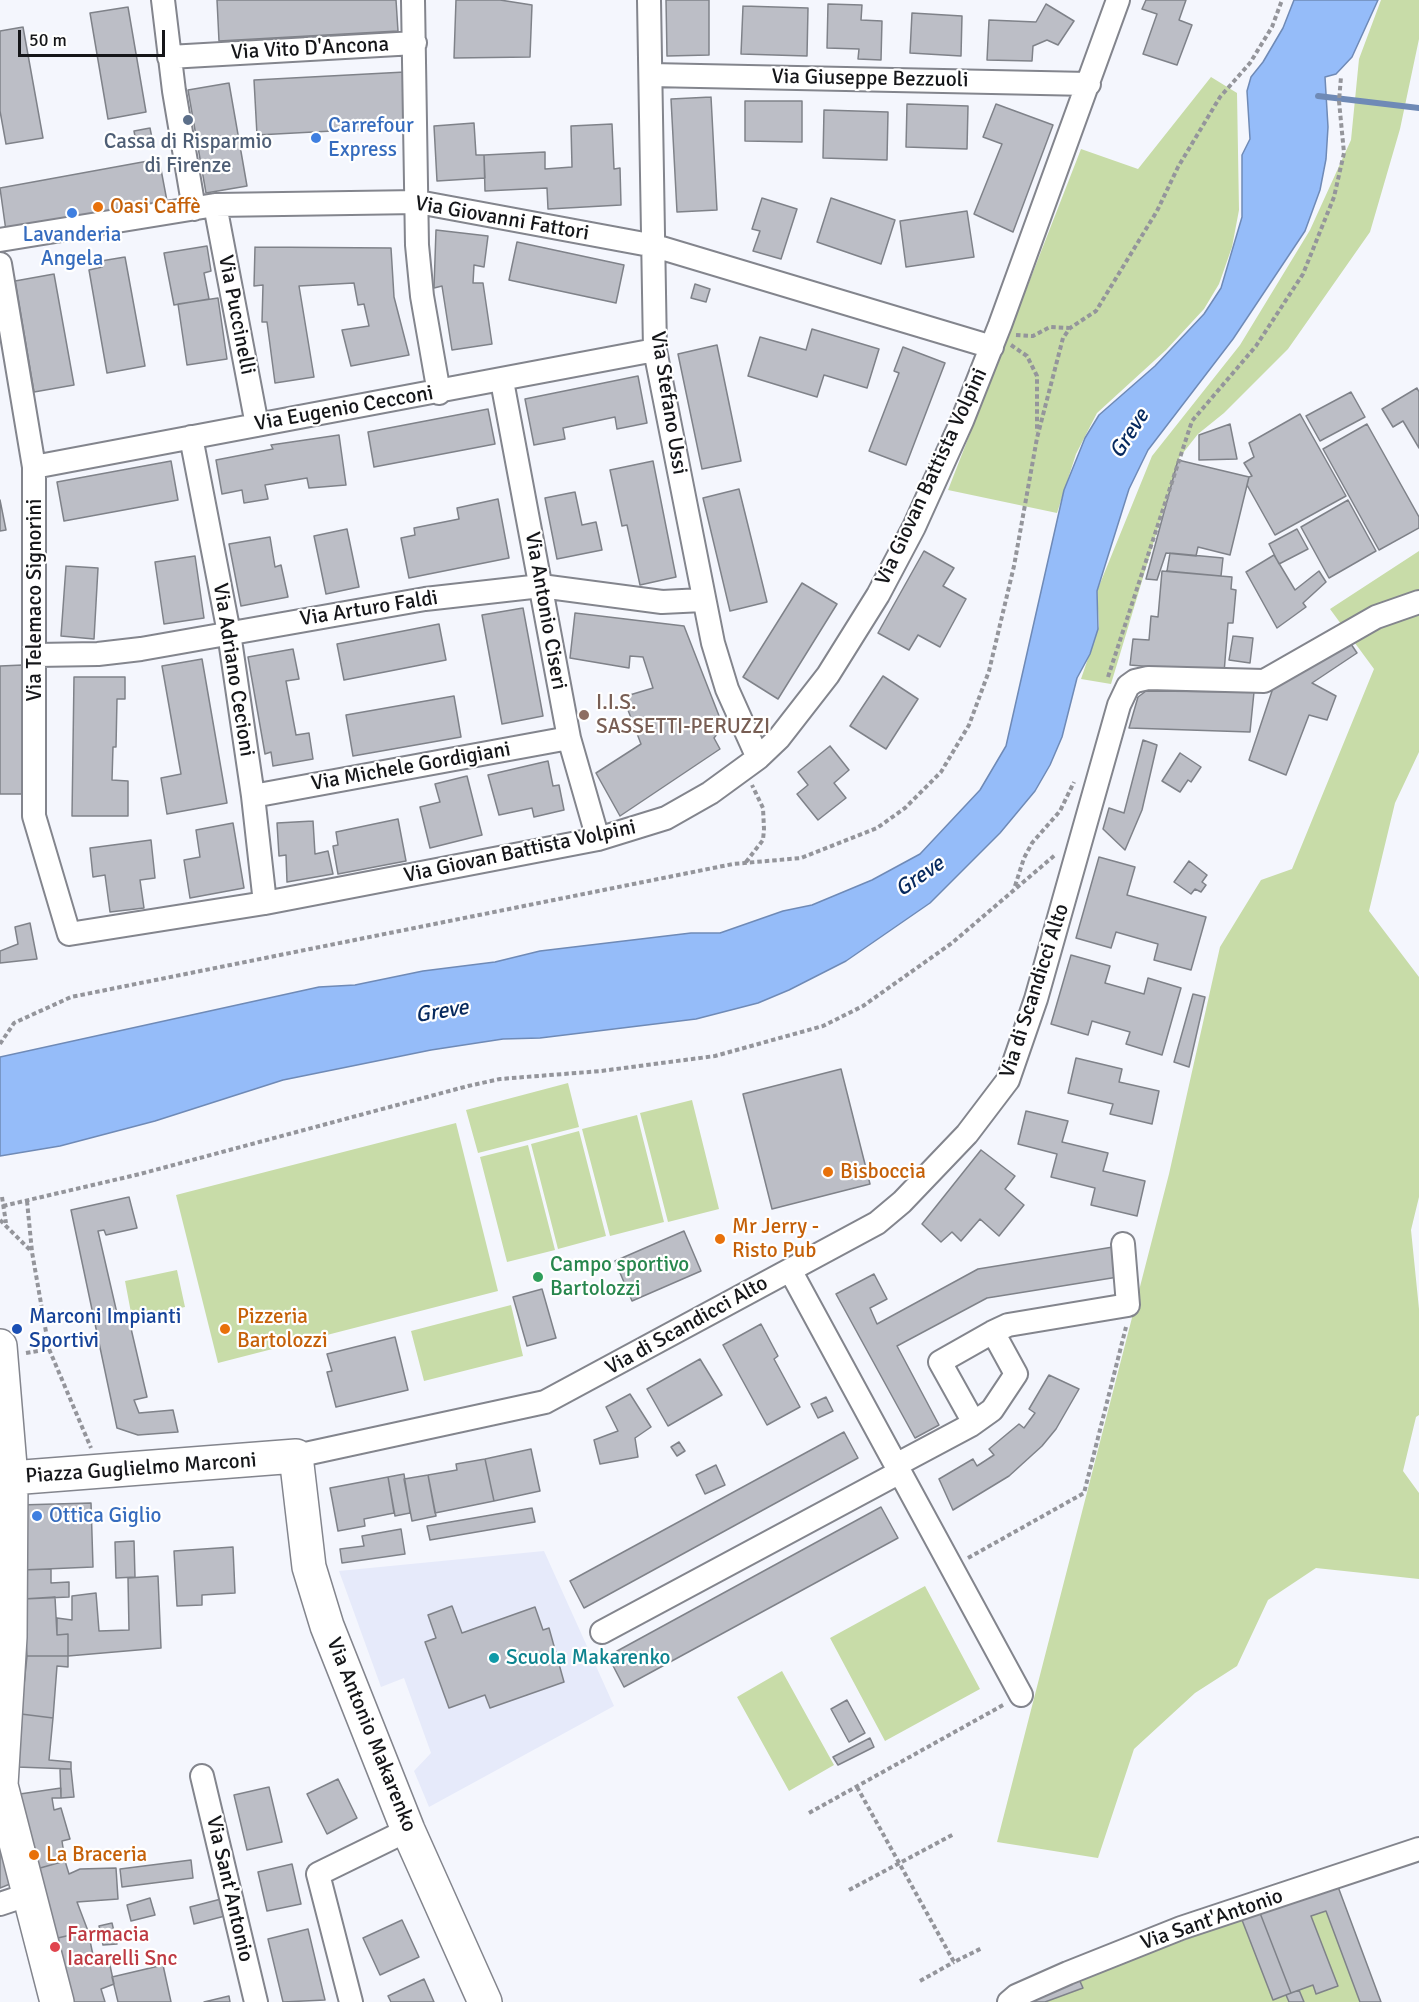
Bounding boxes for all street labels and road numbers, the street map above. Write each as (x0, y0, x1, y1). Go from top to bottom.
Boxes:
street label: Via Vito D'Ancona (230, 32, 390, 66)
street label: Via Giuseppe Bezzuoli (771, 65, 969, 93)
street label: Via Giovanni Fattori (413, 191, 591, 247)
street label: Via Puccinelli (212, 253, 260, 377)
street label: Via Stefano Ussi (644, 330, 692, 476)
street label: Via Giovan Battista Volpini (871, 364, 993, 590)
street label: Via Eugenio Cecconi (253, 381, 435, 437)
street label: Via Telemaco Signorini (22, 499, 48, 701)
street label: Via Antonio Ciseri (519, 530, 571, 692)
street label: Via Adriano Cecioni (207, 582, 259, 758)
street label: Via Arturo Faldi (298, 586, 440, 632)
street label: Via Michele Gordigiani (309, 737, 513, 797)
street label: Via Giovan Battista Volpini (402, 815, 638, 889)
street label: Via di Scandicci Alto (995, 901, 1075, 1081)
street label: Via di Scandicci Alto (602, 1271, 772, 1381)
street label: Piazza Guglielmo Marconi (24, 1448, 258, 1490)
street label: Via Antonio Makarenko (321, 1634, 421, 1836)
street label: Via Sant'Antonio (200, 1814, 258, 1964)
street label: Via Sant'Antonio (1138, 1884, 1286, 1956)

